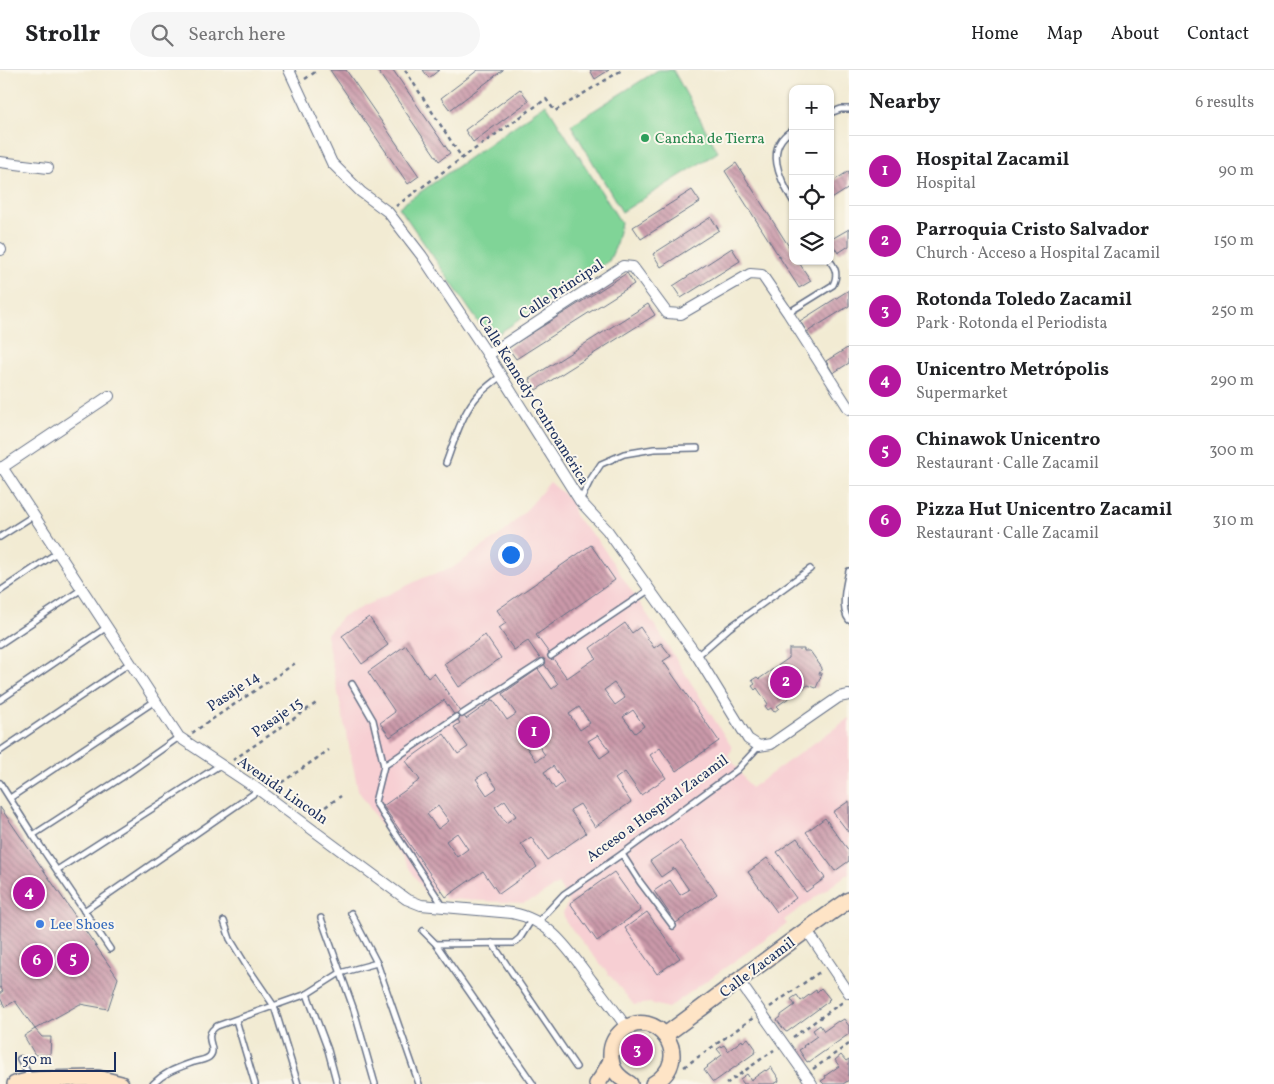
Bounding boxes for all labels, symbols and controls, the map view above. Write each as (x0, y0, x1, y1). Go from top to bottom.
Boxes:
search box (130, 12, 480, 57)
text: Strollr (25, 18, 100, 52)
icon: search (148, 21, 176, 49)
text: Search here (188, 22, 286, 48)
text: Home (971, 22, 1019, 47)
text: Map (1047, 22, 1083, 47)
text: About (1111, 22, 1159, 47)
text: Contact (1187, 22, 1249, 47)
map controls (789, 85, 834, 265)
button: + (789, 85, 834, 130)
text: Nearby (869, 88, 940, 117)
text: 6 results (1195, 92, 1254, 114)
place label: Cancha de Tierra (655, 129, 765, 150)
button: − (789, 130, 834, 175)
marker: Cancha de Tierra (639, 132, 651, 144)
text: Hospital Zacamil (916, 147, 1069, 173)
text: 1 (882, 160, 888, 182)
text: 90 m (1218, 160, 1254, 182)
text: Hospital (916, 173, 976, 195)
button: locate (789, 175, 834, 220)
text: Parroquia Cristo Salvador (916, 217, 1149, 243)
button: layers (789, 220, 834, 265)
text: 2 (881, 230, 889, 252)
text: 150 m (1213, 230, 1254, 252)
text: Church · Acceso a Hospital Zacamil (916, 243, 1160, 265)
street label: Calle Principal (516, 255, 608, 325)
text: Rotonda Toledo Zacamil (916, 287, 1132, 313)
text: 3 (881, 300, 889, 322)
text: 250 m (1211, 300, 1254, 322)
street label: Calle Kennedy Centroamérica (472, 312, 593, 489)
text: Park · Rotonda el Periodista (916, 313, 1108, 335)
text: Unicentro Metrópolis (916, 357, 1109, 383)
text: 4 (880, 370, 890, 392)
text: 290 m (1210, 370, 1254, 392)
text: Supermarket (916, 383, 1008, 405)
text: Chinawok Unicentro (916, 427, 1100, 453)
text: 5 (881, 440, 889, 462)
text: 300 m (1209, 440, 1254, 462)
text: Restaurant · Calle Zacamil (916, 453, 1099, 475)
text: Pizza Hut Unicentro Zacamil (916, 497, 1172, 523)
text: 6 (881, 510, 889, 532)
text: 310 m (1213, 510, 1254, 532)
text: Restaurant · Calle Zacamil (916, 523, 1099, 545)
your location (498, 542, 524, 568)
pin: 2 (770, 663, 802, 701)
street label: Pasaje 14 (203, 667, 264, 718)
street label: Pasaje 15 (248, 693, 307, 743)
pin: 1 (518, 713, 550, 751)
street label: Acceso a Hospital Zacamil (583, 750, 733, 868)
street label: Avenida Lincoln (232, 752, 332, 830)
pin: 4 (13, 874, 45, 912)
place label: Lee Shoes (50, 915, 114, 936)
marker: Lee Shoes (34, 918, 46, 930)
street label: Calle Zacamil (716, 933, 800, 1004)
pin: 5 (57, 940, 89, 978)
pin: 6 (21, 942, 53, 980)
pin: 3 (621, 1031, 653, 1069)
scale bar (15, 1049, 116, 1072)
text: 50 m (22, 1051, 52, 1070)

